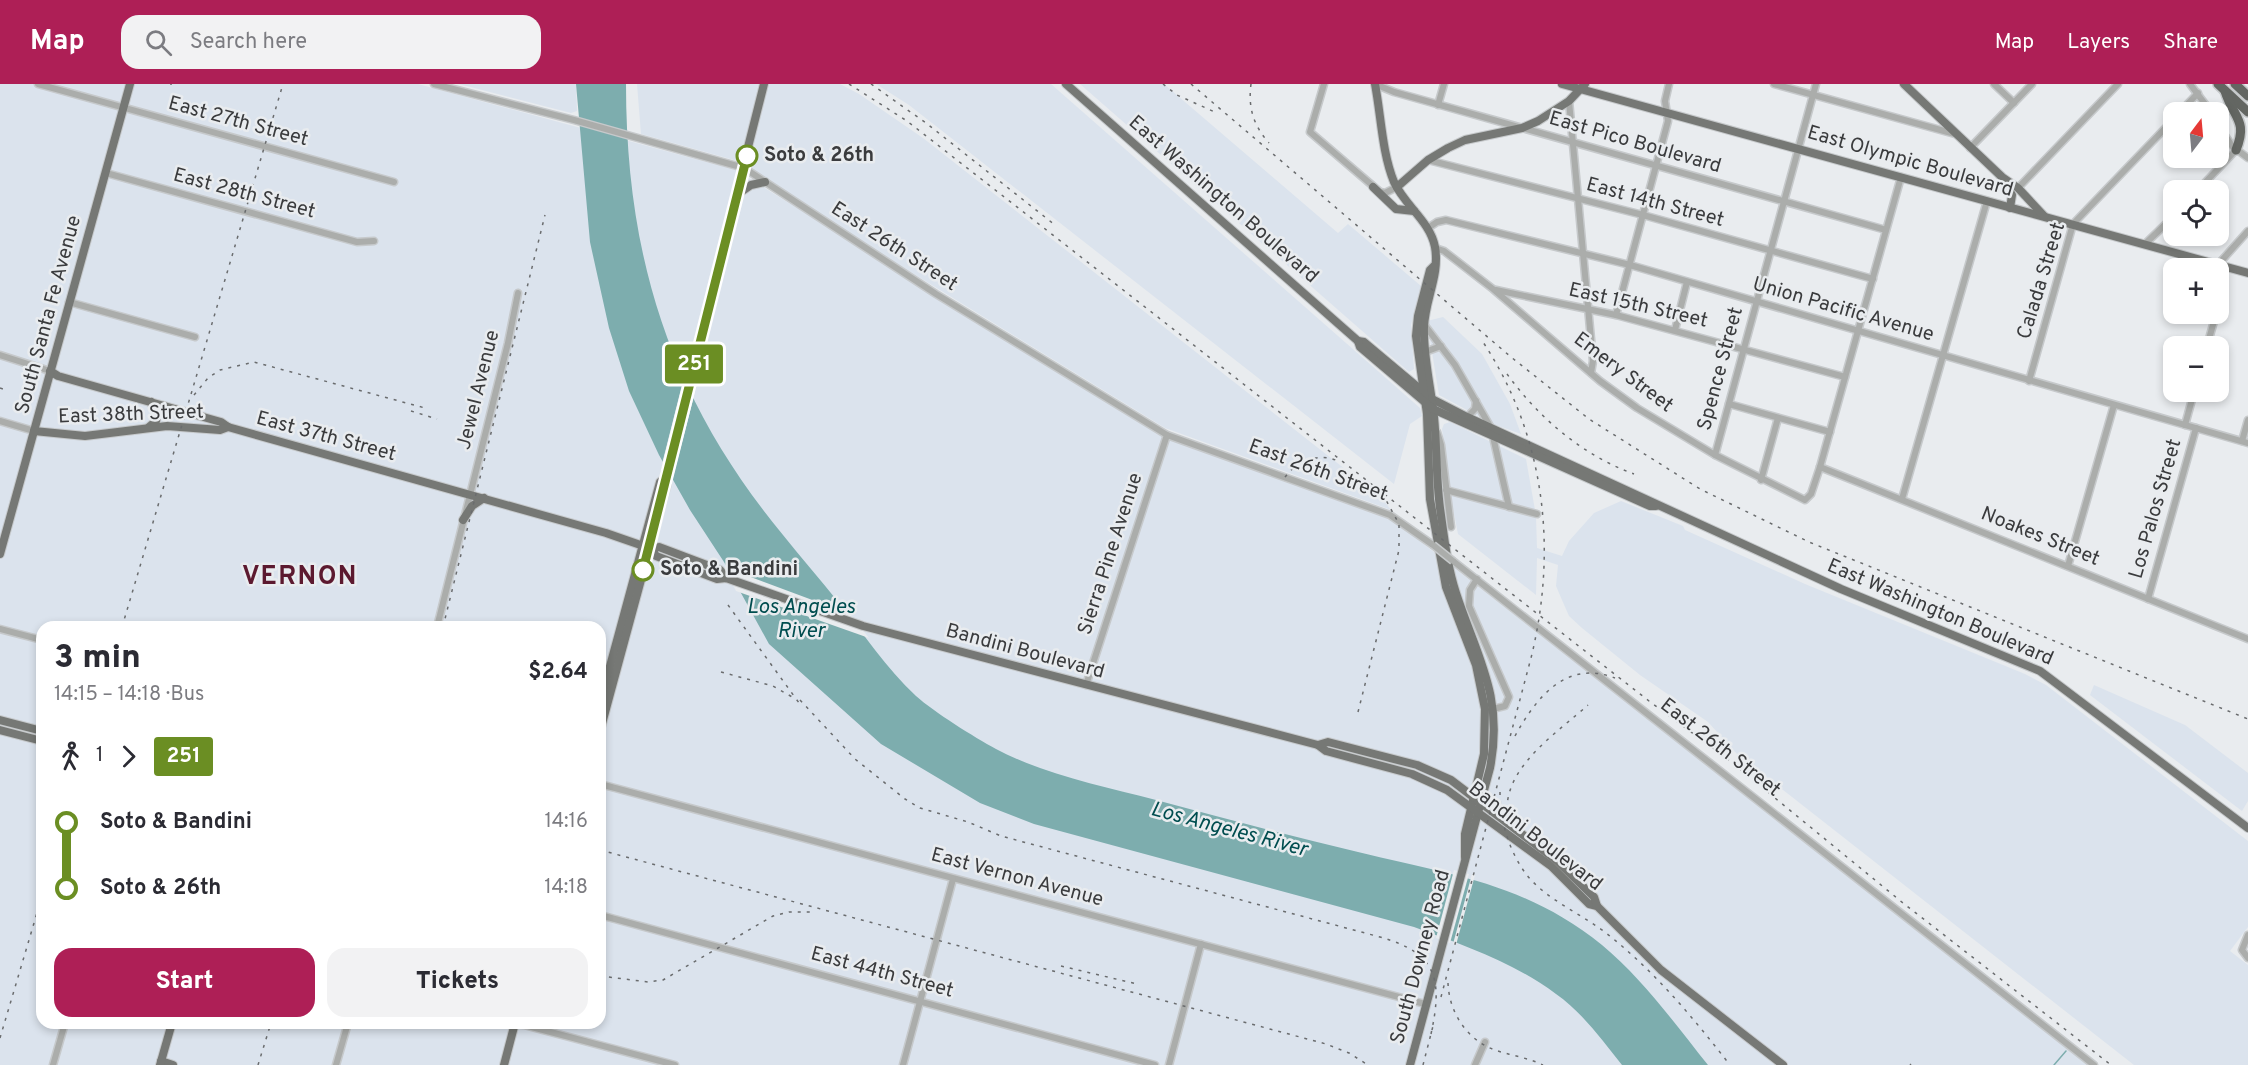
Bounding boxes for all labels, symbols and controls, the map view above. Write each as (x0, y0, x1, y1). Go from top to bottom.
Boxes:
search box (121, 15, 541, 69)
text: Map (30, 24, 85, 60)
icon: search (142, 26, 175, 59)
text: Search here (190, 29, 307, 56)
text: Map (1995, 29, 2034, 56)
text: Layers (2067, 29, 2130, 56)
text: Share (2163, 29, 2218, 56)
street label: East 27th Street (165, 91, 311, 153)
north arrow (2163, 102, 2229, 168)
map controls (2163, 102, 2229, 402)
street label: East Pico Boulevard (1546, 106, 1724, 180)
street label: East Washington Boulevard (1123, 110, 1323, 290)
street label: East Olympic Boulevard (1804, 120, 2016, 204)
place label: Soto & 26th (764, 143, 874, 169)
marker: Soto & 26th (736, 145, 758, 167)
street label: East 28th Street (170, 163, 318, 225)
street label: East 14th Street (1583, 172, 1727, 234)
button: locate (2163, 180, 2229, 246)
street label: East 26th Street (826, 196, 962, 298)
street label: South Santa Fe Avenue (10, 213, 88, 417)
street label: Calada Street (2012, 219, 2072, 343)
button: + (2163, 258, 2229, 324)
street label: Union Pacific Avenue (1749, 272, 1937, 348)
street label: East 15th Street (1566, 277, 1710, 335)
street label: Spence Street (1692, 304, 1750, 434)
street label: Emery Street (1568, 327, 1678, 419)
street label: Jewel Avenue (452, 328, 506, 452)
button: − (2163, 336, 2229, 402)
line badge: 251 (660, 344, 728, 384)
text: 251 (677, 351, 711, 378)
street label: East 38th Street (58, 399, 204, 431)
street label: East 37th Street (253, 406, 399, 468)
street label: East 26th Street (1245, 434, 1391, 508)
street label: Los Palos Street (2124, 436, 2188, 582)
street label: Sierra Pine Avenue (1073, 470, 1149, 638)
street label: Noakes Street (1977, 501, 2103, 573)
street label: East Washington Boulevard (1823, 553, 2057, 673)
place label: Soto & Bandini (660, 557, 798, 583)
marker: Soto & Bandini (632, 559, 654, 581)
district label: VERNON (242, 561, 358, 594)
water label: Los Angeles River (747, 594, 856, 645)
street label: Bandini Boulevard (943, 618, 1107, 686)
text: 3 min (54, 638, 141, 680)
text: $2.64 (528, 659, 588, 686)
text: 14:15 – 14:18 · Bus (54, 682, 204, 708)
street label: East 26th Street (1654, 693, 1786, 803)
icon: walk (54, 740, 87, 773)
icon: forward (112, 740, 145, 773)
text: 1 (96, 743, 103, 769)
text: 251 (166, 743, 201, 770)
street label: Bandini Boulevard (1463, 776, 1607, 898)
water label: Los Angeles River (1148, 796, 1312, 864)
text: Soto & Bandini (100, 809, 252, 836)
text: 14:16 (545, 809, 588, 835)
street label: East Vernon Avenue (928, 842, 1106, 914)
street label: South Downey Road (1385, 867, 1457, 1047)
text: Soto & 26th (100, 875, 221, 902)
text: 14:18 (544, 875, 588, 901)
street label: East 44th Street (808, 941, 956, 1005)
button: Start (54, 948, 315, 1017)
button: Tickets (327, 948, 588, 1017)

